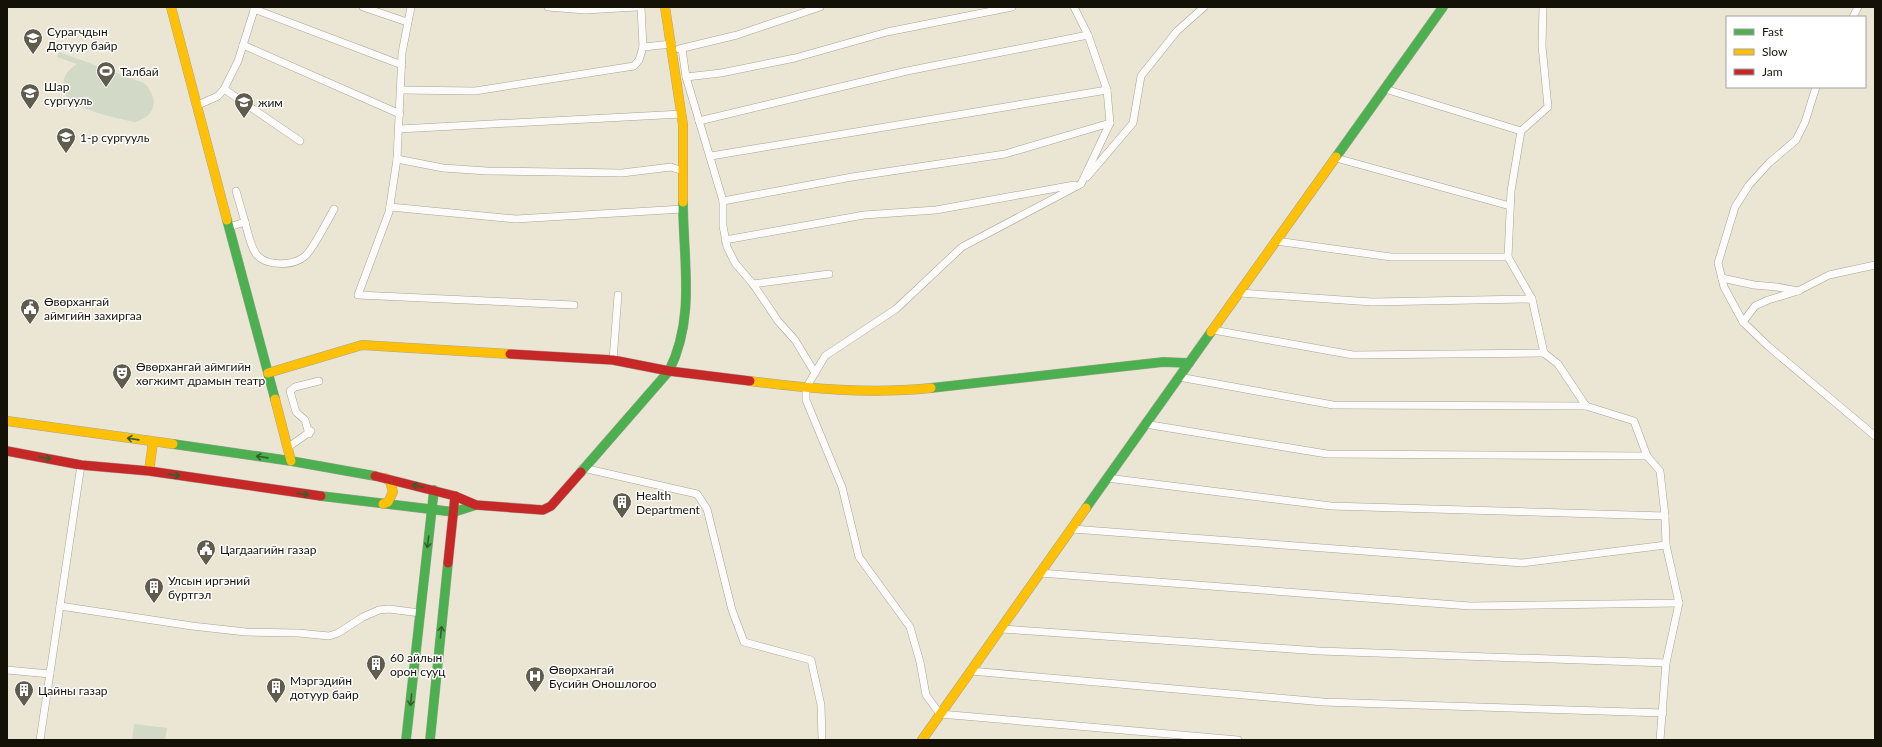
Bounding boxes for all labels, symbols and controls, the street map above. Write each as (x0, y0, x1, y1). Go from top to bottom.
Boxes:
legend (1726, 16, 1866, 88)
place label: Сурагчдын Дотуур байр (47, 24, 118, 53)
text: Fast (1762, 24, 1784, 39)
school or university icon: Сурагчдын Дотуур байр (22, 27, 44, 55)
text: Slow (1762, 44, 1788, 59)
sports icon: Талбай (95, 60, 117, 88)
place label: Талбай (120, 64, 159, 79)
text: Jam (1762, 64, 1783, 79)
place label: Шар сургууль (44, 79, 92, 108)
school or university icon: Шар сургууль (19, 82, 41, 110)
school or university icon: жим (233, 91, 255, 119)
place label: жим (258, 95, 283, 110)
school or university icon: 1-р сургууль (55, 126, 77, 154)
place label: 1-р сургууль (80, 130, 150, 145)
place label: Өвөрхангай аймгийн захиргаа (44, 294, 142, 323)
public building icon: Өвөрхангай аймгийн захиргаа (19, 297, 41, 325)
place label: Өвөрхангай аймгийн хөгжимт драмын театр (136, 359, 266, 388)
theatre icon: Өвөрхангай аймгийн хөгжимт драмын театр (111, 362, 133, 390)
one-way arrow (127, 435, 140, 443)
one-way arrow (256, 453, 269, 461)
one-way arrow (38, 454, 51, 462)
one-way arrow (167, 471, 180, 479)
one-way arrow (411, 481, 424, 489)
place label: Health Department (636, 488, 701, 517)
one-way arrow (296, 490, 309, 498)
building icon: Health Department (611, 491, 633, 519)
one-way arrow (424, 536, 432, 549)
public building icon: Цагдаагийн газар (195, 538, 217, 566)
place label: Цагдаагийн газар (220, 542, 317, 557)
place label: Улсын иргэний бүртгэл (168, 573, 250, 602)
building icon: Улсын иргэний бүртгэл (143, 576, 165, 604)
one-way arrow (437, 626, 445, 639)
place label: 60 айлын орон сууц (390, 650, 446, 679)
building icon: 60 айлын орон сууц (365, 653, 387, 681)
place label: Өвөрхангай Бүсийн Оношлогоо (549, 662, 657, 691)
hospital icon: Өвөрхангай Бүсийн Оношлогоо (524, 665, 546, 693)
place label: Мэргэдийн дотуур байр (290, 673, 359, 702)
building icon: Мэргэдийн дотуур байр (265, 676, 287, 704)
building icon: Цайны газар (13, 679, 35, 707)
place label: Цайны газар (38, 683, 108, 698)
one-way arrow (407, 693, 414, 706)

